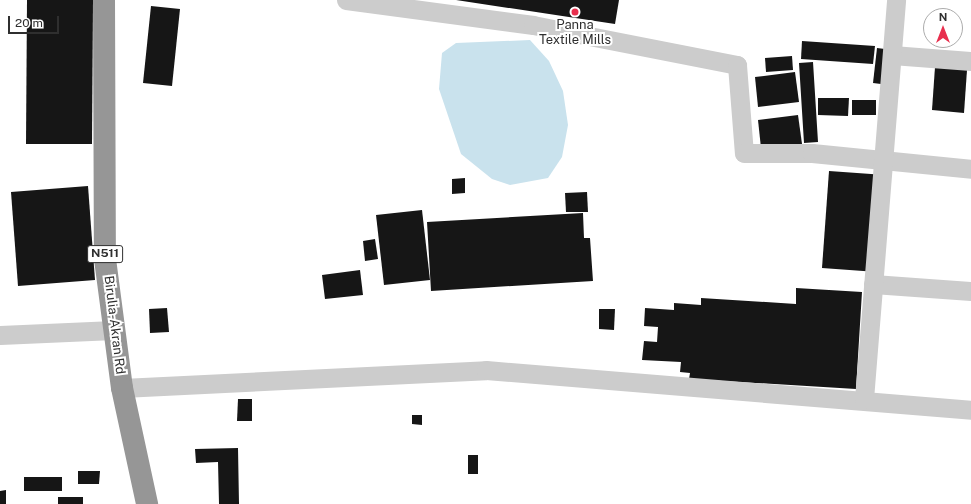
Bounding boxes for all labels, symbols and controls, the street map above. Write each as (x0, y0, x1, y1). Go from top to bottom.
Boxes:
marker: Panna Textile Mills (570, 7, 580, 17)
scale bar (10, 8, 61, 34)
north arrow (923, 8, 963, 48)
text: N (939, 11, 947, 23)
text: 20 m (15, 16, 43, 30)
place label: Panna Textile Mills (539, 18, 611, 49)
road number: N511 (87, 244, 123, 264)
street label: Birulia-Akran Rd (100, 275, 128, 375)

